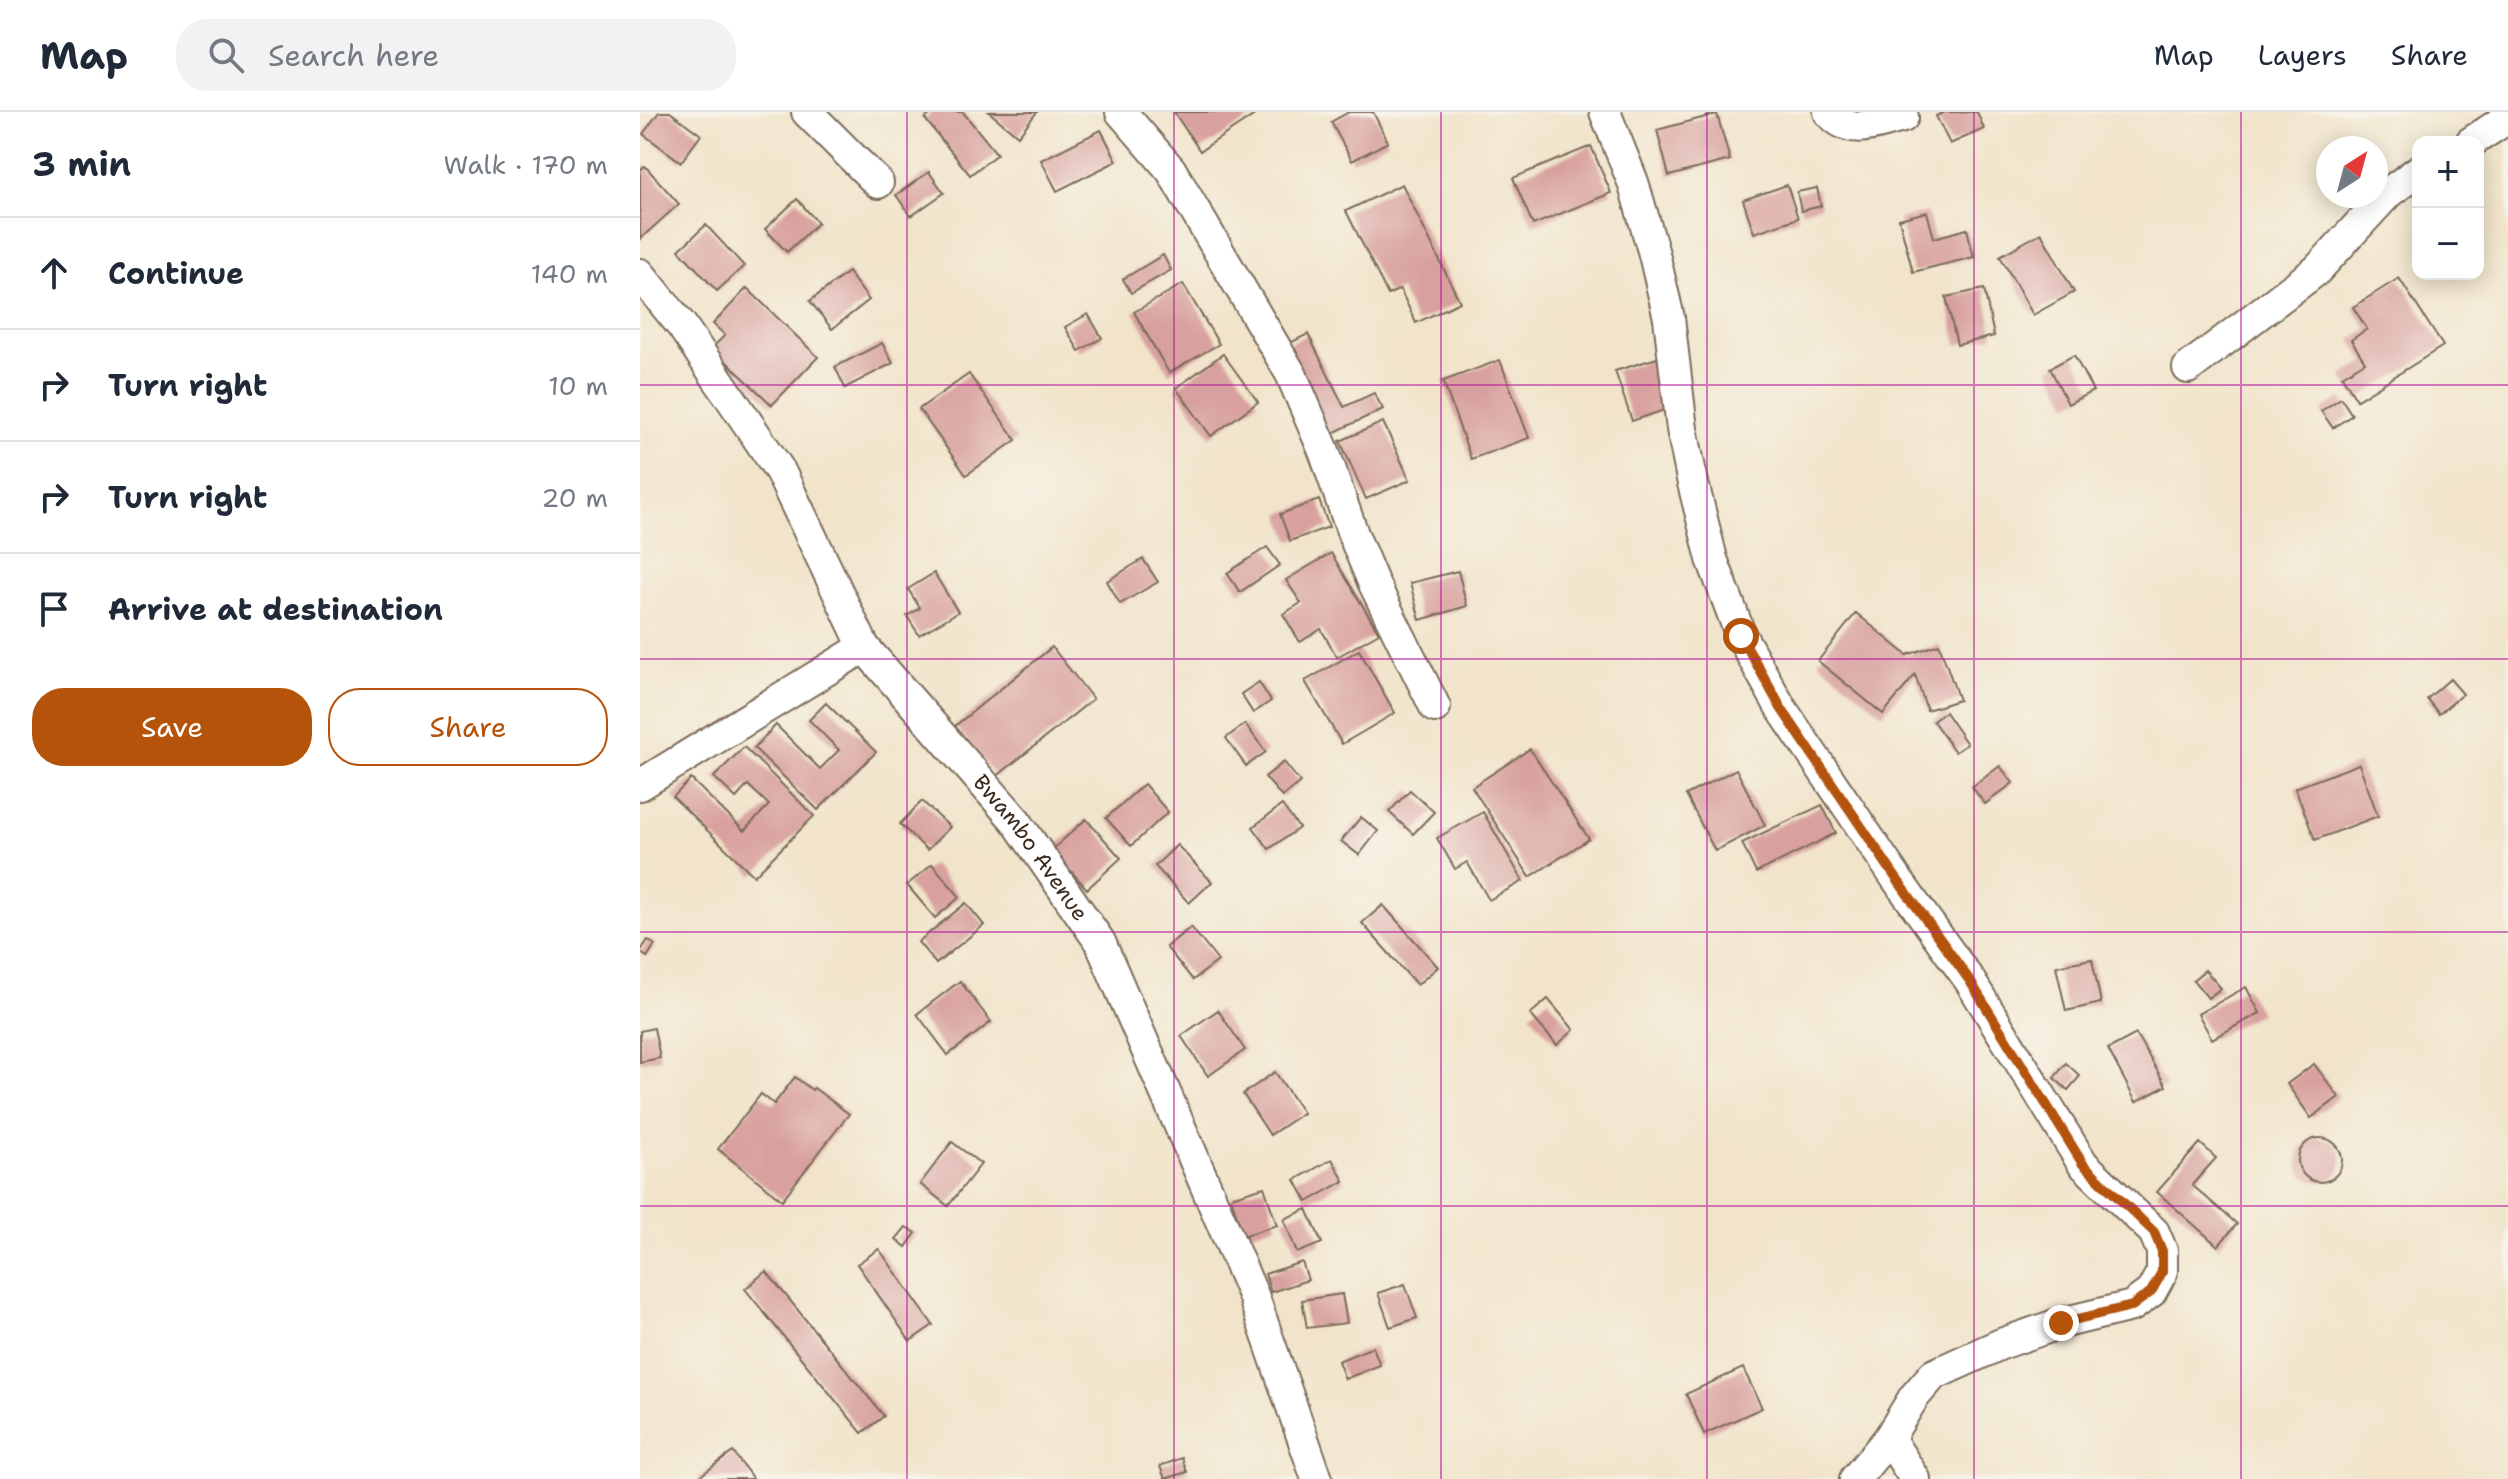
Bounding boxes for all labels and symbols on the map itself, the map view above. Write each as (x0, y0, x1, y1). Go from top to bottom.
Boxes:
north arrow (2316, 136, 2388, 208)
route start (1723, 618, 1759, 654)
street label: Bwambo Avenue (967, 768, 1095, 926)
route end (2043, 1305, 2079, 1341)

